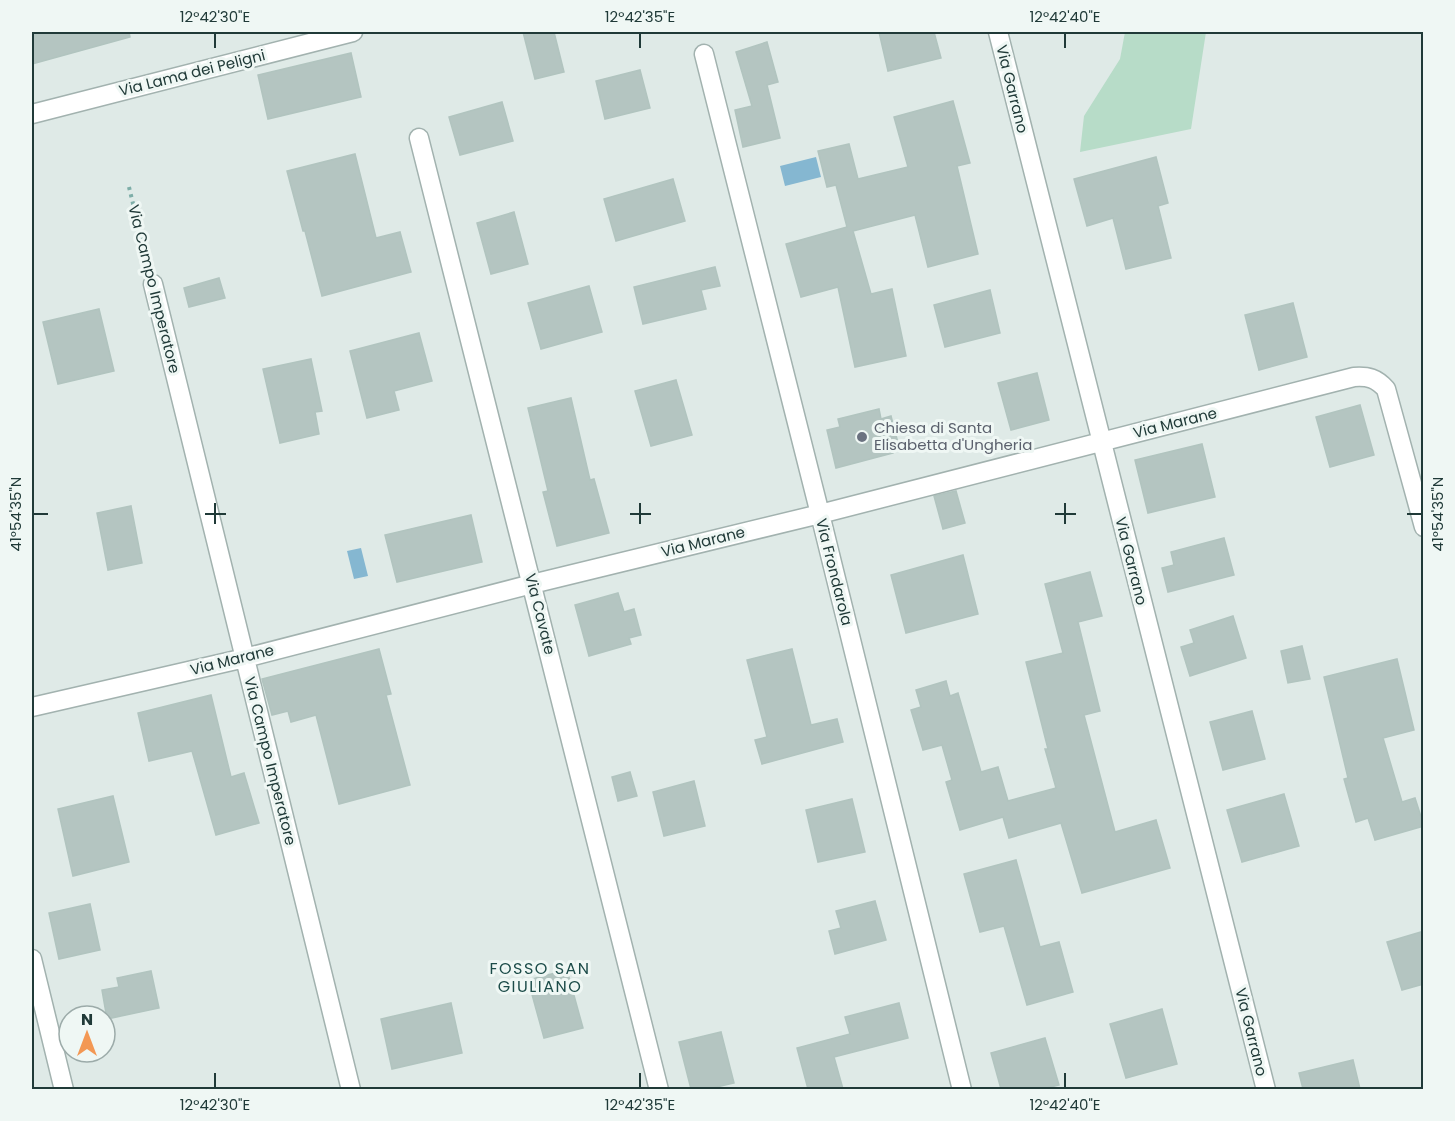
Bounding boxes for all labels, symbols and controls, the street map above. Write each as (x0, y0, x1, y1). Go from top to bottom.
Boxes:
text: 12°42'30"E (180, 6, 250, 27)
text: 12°42'35"E (605, 6, 675, 27)
text: 12°42'40"E (1030, 6, 1100, 27)
street label: Via Garrano (991, 43, 1034, 135)
street label: Via Lama dei Peligni (117, 44, 267, 101)
street label: Via Campo Imperatore (123, 202, 186, 375)
street label: Via Marane (1131, 402, 1219, 443)
place label: Chiesa di Santa Elisabetta d'Ungheria (874, 417, 1032, 455)
marker: Chiesa di Santa Elisabetta d'Ungheria (855, 430, 869, 444)
text: 41°54'35"N (5, 477, 26, 551)
text: 41°54'35"N (1427, 477, 1448, 551)
street label: Via Garrano (1110, 515, 1153, 607)
street label: Via Frondarola (811, 516, 858, 628)
street label: Via Marane (659, 521, 747, 562)
street label: Via Cavate (520, 571, 561, 657)
street label: Via Marane (188, 639, 276, 680)
street label: Via Campo Imperatore (239, 674, 302, 847)
district label: FOSSO SAN GIULIANO (489, 957, 591, 998)
street label: Via Garrano (1230, 986, 1273, 1078)
north arrow (57, 1004, 117, 1064)
text: N (81, 1008, 93, 1031)
text: 12°42'30"E (180, 1094, 250, 1115)
text: 12°42'35"E (605, 1094, 675, 1115)
text: 12°42'40"E (1030, 1094, 1100, 1115)

